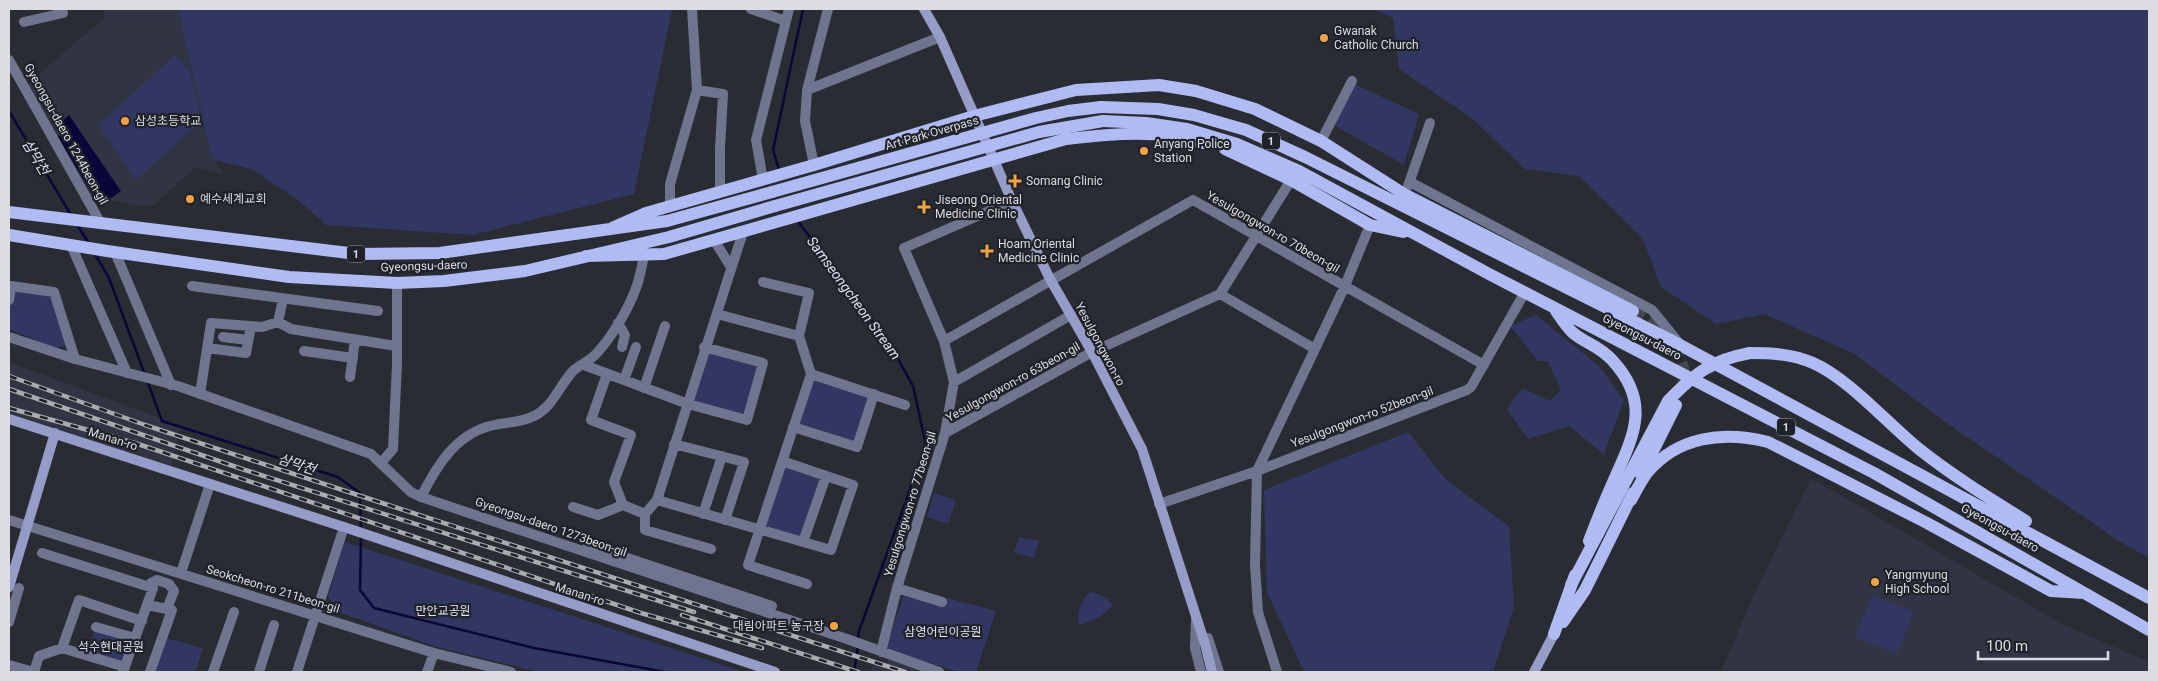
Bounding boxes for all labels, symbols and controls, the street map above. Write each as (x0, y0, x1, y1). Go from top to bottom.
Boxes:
place label: Gwanak Catholic Church (1334, 24, 1419, 52)
marker: Gwanak Catholic Church (1318, 32, 1330, 44)
street label: Gyeongsu-daero 1244beon-gil (21, 61, 111, 207)
street label: Art Park Overpass (884, 113, 980, 153)
place label: 삼성초등학교 (135, 114, 201, 128)
marker: 삼성초등학교 (119, 115, 131, 127)
road number: 1 (1262, 132, 1280, 150)
water label: 삼막천 (19, 136, 53, 179)
place label: Anyang Police Station (1154, 137, 1230, 165)
marker: Anyang Police Station (1138, 145, 1150, 157)
marker: Somang Clinic (1008, 174, 1022, 188)
place label: Somang Clinic (1026, 174, 1103, 188)
street label: Yesulgongwon-ro 70beon-gil (1204, 188, 1342, 276)
place label: 예수세계교회 (200, 192, 266, 206)
marker: 예수세계교회 (184, 193, 196, 205)
place label: Jiseong Oriental Medicine Clinic (935, 193, 1022, 221)
marker: Jiseong Oriental Medicine Clinic (917, 200, 931, 214)
water label: Samseongcheon Stream (804, 233, 904, 363)
place label: Hoam Oriental Medicine Clinic (998, 237, 1079, 265)
marker: Hoam Oriental Medicine Clinic (980, 244, 994, 258)
road number: 1 (347, 245, 365, 262)
street label: Gyeongsu-daero (380, 257, 468, 275)
street label: Yesulgongwon-ro (1072, 300, 1128, 388)
street label: Gyeongsu-daero (1600, 311, 1684, 363)
street label: Yesulgongwon-ro 63beon-gil (943, 339, 1083, 425)
street label: Yesulgongwon-ro 52beon-gil (1289, 383, 1435, 451)
road number: 1 (1777, 418, 1795, 436)
street label: Manan-ro (87, 424, 140, 454)
street label: Yesulgongwon-ro 77beon-gil (881, 430, 939, 578)
water label: 삼막천 (276, 450, 319, 478)
street label: Gyeongsu-daero 1273beon-gil (473, 494, 629, 560)
street label: Gyeongsu-daero (1959, 501, 2042, 555)
street label: Seokcheon-ro 211beon-gil (205, 562, 341, 616)
place label: Yangmyung High School (1885, 568, 1949, 596)
marker: Yangmyung High School (1869, 576, 1881, 588)
street label: Manan-ro (554, 579, 607, 609)
park label: 만안교공원 (415, 604, 471, 618)
place label: 대림아파트 농구장 (733, 619, 824, 633)
marker: 대림아파트 농구장 (828, 620, 840, 632)
park label: 삼영어린이공원 (904, 625, 982, 639)
scale bar (1978, 628, 2108, 660)
text: 100 m (1986, 637, 2028, 655)
park label: 석수현대공원 (78, 640, 144, 654)

